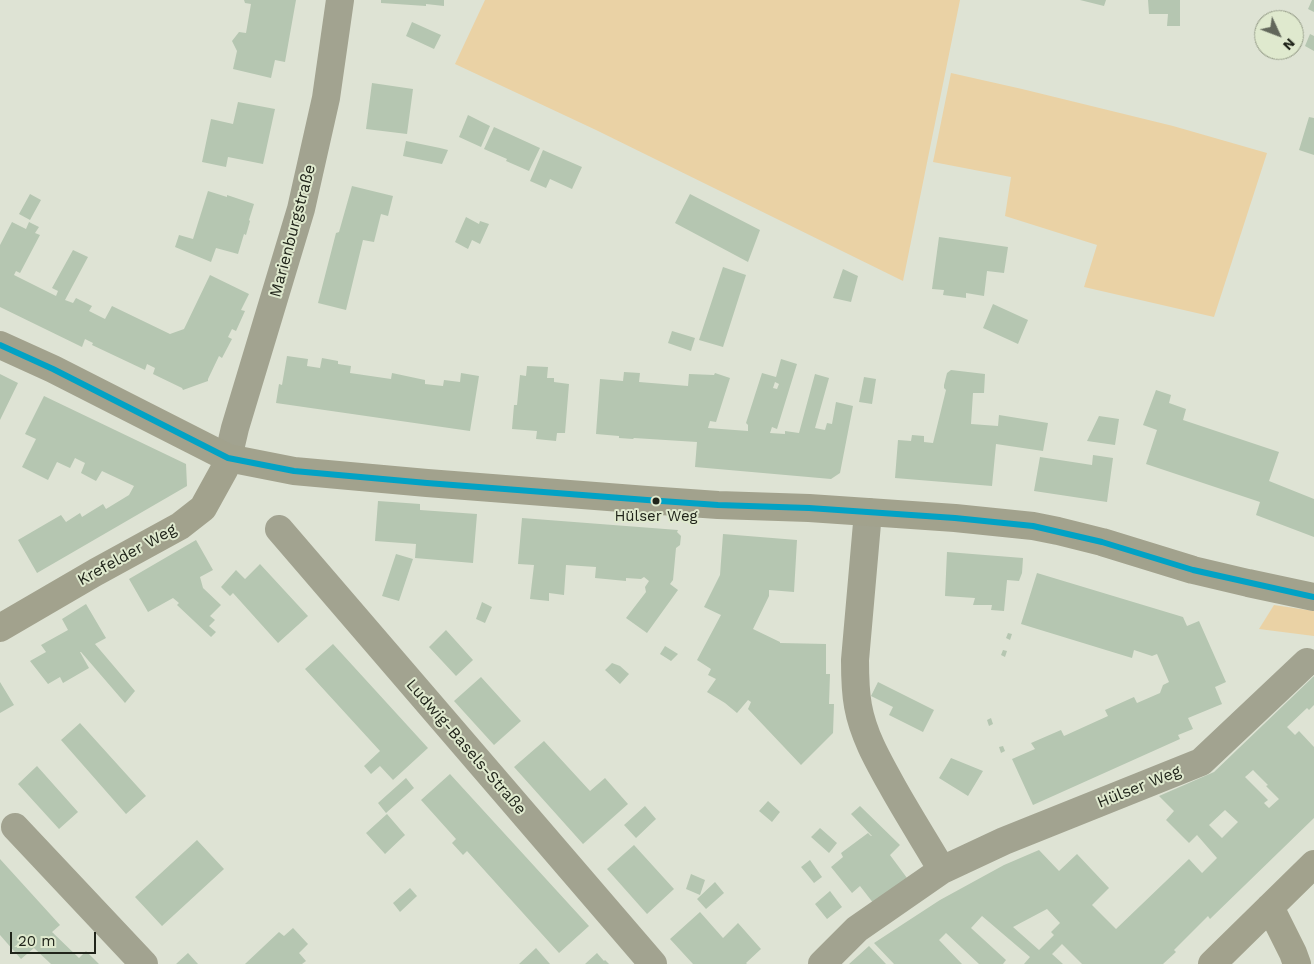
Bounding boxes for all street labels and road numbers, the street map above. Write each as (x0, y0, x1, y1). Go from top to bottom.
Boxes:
street label: Marienburgstraße (266, 163, 320, 299)
street label: Krefelder Weg (74, 520, 180, 590)
street label: Ludwig-Basels-Straße (402, 675, 530, 819)
street label: Hülser Weg (1094, 762, 1184, 812)

